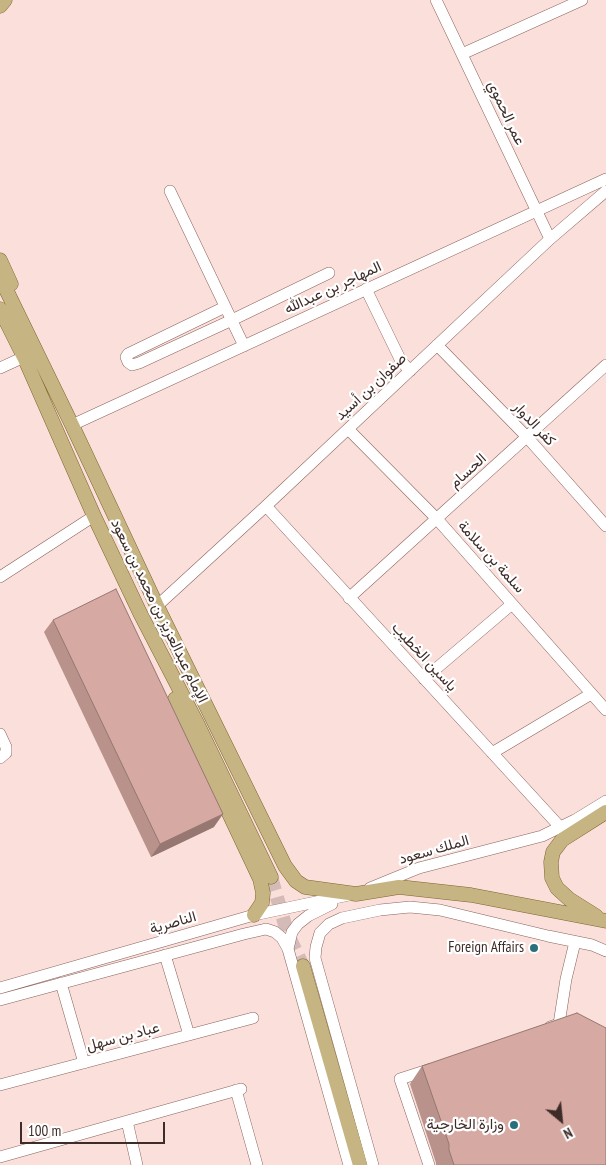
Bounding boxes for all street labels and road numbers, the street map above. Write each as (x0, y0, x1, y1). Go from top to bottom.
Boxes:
street label: عمر الحموي (483, 78, 529, 148)
street label: المهاجر بن عبدالله (282, 258, 384, 318)
street label: صفوان بن أسيد (332, 350, 410, 424)
street label: كفر الدوار (509, 398, 559, 450)
street label: الحسام (446, 450, 490, 492)
street label: الإمام عبدالعزيز بن محمد بن سعود (107, 516, 211, 706)
street label: سلمة بن سلامة (454, 517, 528, 597)
street label: ياسين الخطيب (387, 619, 461, 695)
street label: الملك سعود (397, 831, 471, 869)
street label: الناصرية (148, 908, 198, 938)
street label: عباد بن سهل (84, 1019, 162, 1055)

